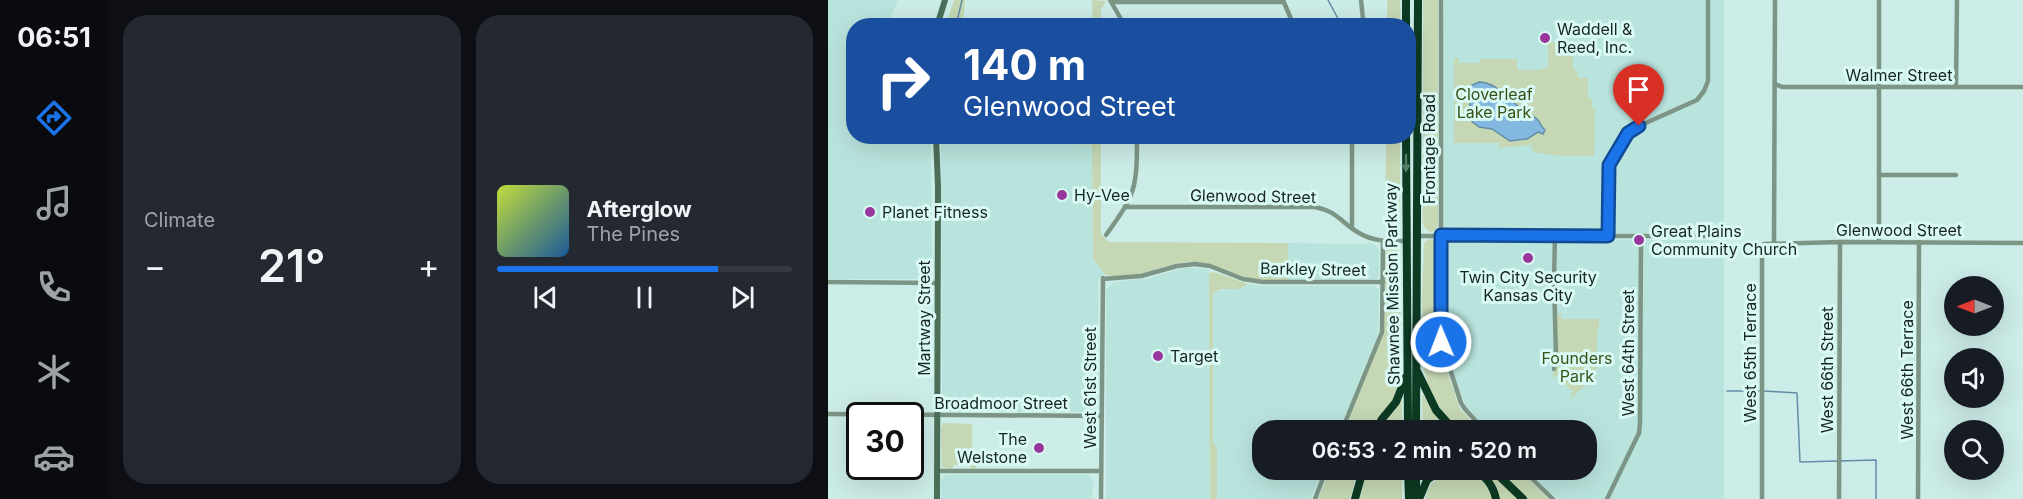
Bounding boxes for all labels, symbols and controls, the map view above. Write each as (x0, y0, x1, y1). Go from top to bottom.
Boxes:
place label: Waddell & Reed, Inc. (1557, 19, 1633, 57)
text: 06:51 (17, 21, 91, 54)
marker: Waddell & Reed, Inc. (1538, 31, 1552, 45)
text: 140 m (963, 39, 1086, 90)
icon: right (864, 42, 942, 120)
pin (1613, 64, 1664, 126)
street label: Walmer Street (1846, 65, 1952, 85)
icon: arrive (1622, 73, 1655, 106)
park label: Cloverleaf Lake Park (1455, 84, 1533, 122)
text: Glenwood Street (963, 90, 1176, 123)
street label: Frontage Road (1419, 94, 1439, 204)
icon: directions (33, 97, 75, 139)
one-way arrow (1401, 153, 1411, 172)
icon: music (33, 182, 75, 224)
street label: Shawnee Mission Parkway (1380, 183, 1404, 385)
place label: Hy-Vee (1074, 185, 1130, 205)
street label: Glenwood Street (1190, 185, 1316, 207)
marker: Hy-Vee (1055, 188, 1069, 202)
text: Afterglow (587, 196, 692, 222)
place label: Planet Fitness (882, 202, 988, 222)
marker: Planet Fitness (863, 205, 877, 219)
text: Climate (144, 208, 215, 232)
street label: Glenwood Street (1836, 220, 1962, 240)
place label: Great Plains Community Church (1651, 221, 1797, 259)
text: The Pines (587, 222, 680, 246)
marker: Great Plains Community Church (1632, 233, 1646, 247)
text: 21° (258, 238, 326, 293)
text: − (144, 246, 166, 286)
text: + (418, 246, 440, 286)
marker: Twin City Security Kansas City (1521, 251, 1535, 265)
street label: Barkley Street (1260, 258, 1366, 280)
street label: Martway Street (914, 260, 934, 376)
icon: phone (33, 266, 75, 308)
place label: Twin City Security Kansas City (1459, 267, 1597, 305)
north arrow (1944, 276, 2004, 336)
map controls (1944, 276, 2004, 480)
icon: previous (529, 281, 562, 314)
icon: pause (628, 281, 661, 314)
icon: next (726, 281, 759, 314)
street label: West 65th Terrace (1740, 283, 1760, 423)
street label: West 64th Street (1618, 289, 1638, 417)
street label: West 66th Terrace (1897, 300, 1917, 440)
street label: West 66th Street (1817, 307, 1837, 433)
position arrow (1409, 310, 1473, 374)
street label: West 61st Street (1080, 327, 1100, 449)
place label: Target (1170, 346, 1218, 366)
park label: Founders Park (1542, 348, 1612, 386)
button: sound (1944, 348, 2004, 408)
marker: Target (1151, 349, 1165, 363)
icon: climate (33, 351, 75, 393)
street label: Broadmoor Street (934, 393, 1068, 413)
speed limit sign: 30 (846, 402, 924, 480)
button: search (1944, 420, 2004, 480)
place label: The Welstone (957, 429, 1027, 467)
icon: car (33, 436, 75, 478)
text: 06:53 · 2 min · 520 m (1312, 437, 1537, 463)
marker: The Welstone (1032, 441, 1046, 455)

